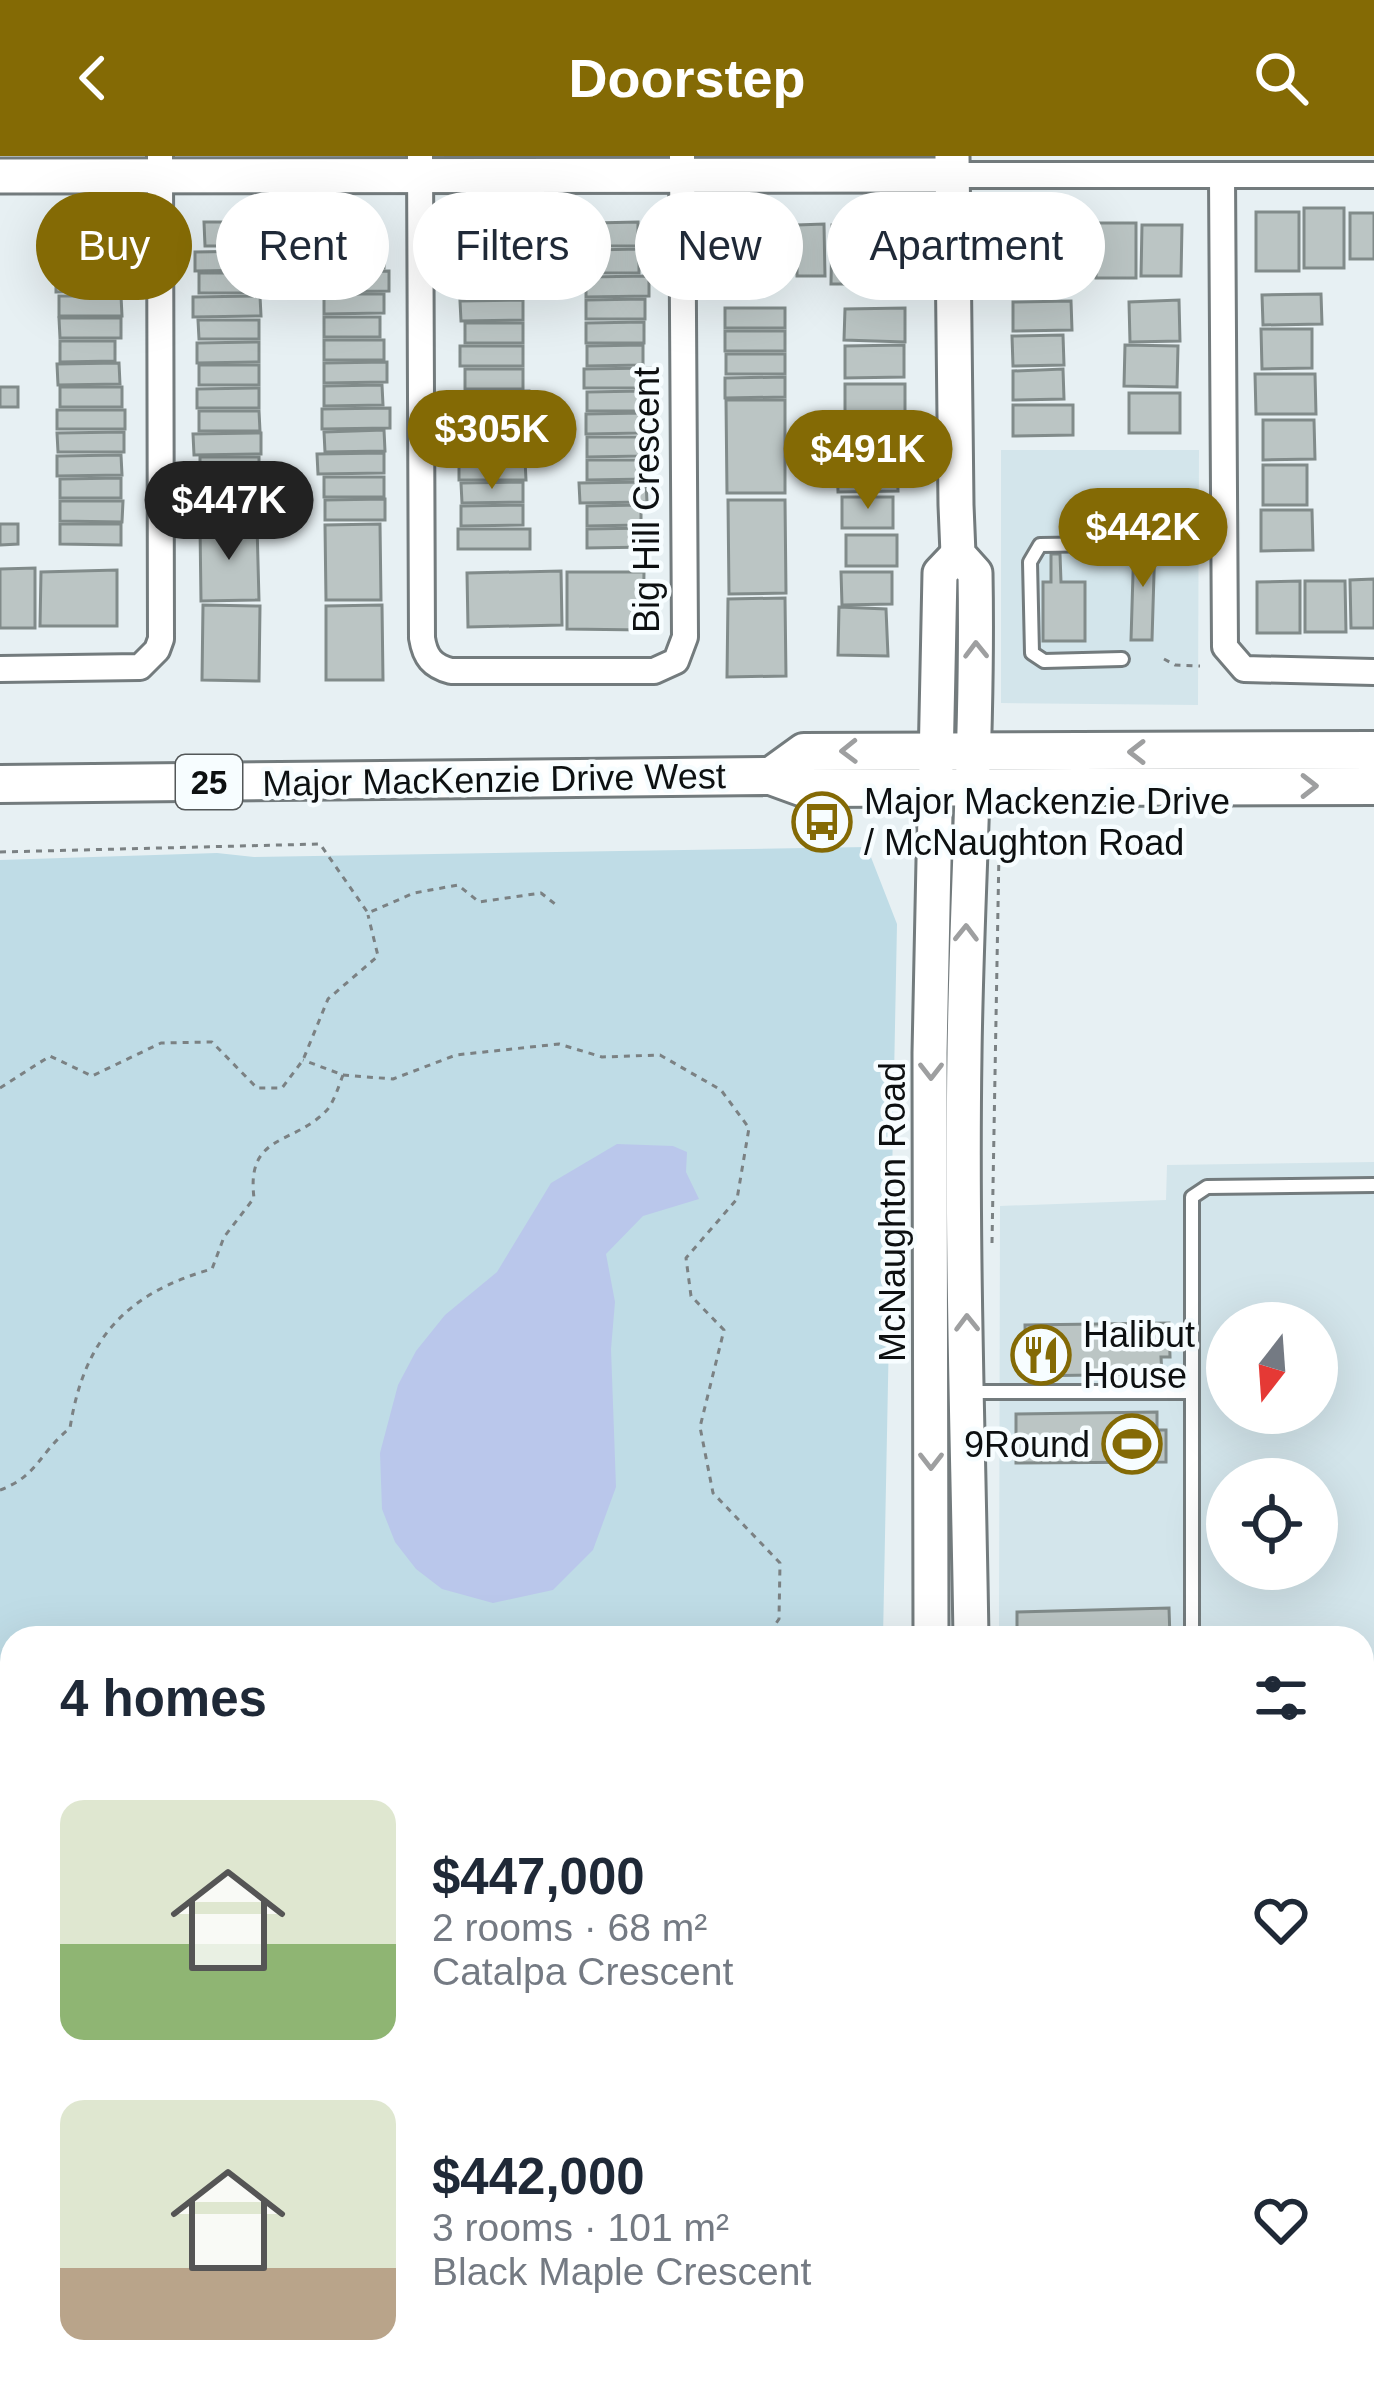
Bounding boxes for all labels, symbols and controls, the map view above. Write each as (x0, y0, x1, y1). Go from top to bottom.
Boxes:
icon: back (60, 45, 126, 111)
icon: search (1248, 45, 1314, 111)
text: Doorstep (568, 48, 806, 108)
chip: Buy (36, 192, 192, 300)
chip: Rent (216, 192, 389, 300)
chip: Filters (413, 192, 611, 300)
chip: New (635, 192, 803, 300)
chip: Apartment (827, 192, 1105, 300)
street label: Big Hill Crescent (626, 367, 667, 633)
pin: $305K (408, 390, 576, 492)
text: $305K (435, 407, 549, 450)
pin: $491K (784, 410, 952, 512)
text: $491K (811, 427, 925, 470)
pin: $447K (145, 461, 313, 563)
text: $447K (172, 478, 286, 521)
pin: $442K (1059, 488, 1227, 590)
text: $442K (1086, 505, 1200, 548)
one-way arrow (964, 640, 990, 659)
one-way arrow (839, 738, 858, 764)
one-way arrow (1127, 739, 1145, 765)
road number: 25 (176, 755, 242, 809)
street label: Major MacKenzie Drive West (262, 755, 726, 804)
one-way arrow (1301, 773, 1319, 799)
place label: Major Mackenzie Drive / McNaughton Road (864, 781, 1230, 863)
bus stop icon: Major Mackenzie Drive / McNaughton Road (791, 791, 853, 853)
one-way arrow (953, 923, 979, 941)
street label: McNaughton Road (872, 1062, 913, 1362)
one-way arrow (918, 1063, 944, 1081)
north arrow (1206, 1302, 1338, 1434)
map controls (1206, 1302, 1338, 1590)
one-way arrow (954, 1313, 980, 1331)
place label: Halibut House (1083, 1314, 1195, 1396)
restaurant icon: Halibut House (1010, 1324, 1072, 1386)
sports icon: 9Round (1101, 1413, 1163, 1475)
place label: 9Round (964, 1424, 1090, 1465)
one-way arrow (918, 1453, 944, 1471)
button: locate (1206, 1458, 1338, 1590)
icon: filters (1248, 1665, 1314, 1731)
text: 4 homes (60, 1670, 267, 1727)
icon: home (156, 1848, 300, 1992)
text: $447,000 (432, 1848, 645, 1905)
icon: heart (1248, 1887, 1314, 1953)
text: 2 rooms · 68 m² (432, 1906, 707, 1949)
text: Catalpa Crescent (432, 1950, 733, 1993)
icon: home (156, 2148, 300, 2292)
text: $442,000 (432, 2148, 645, 2205)
icon: heart (1248, 2187, 1314, 2253)
text: 3 rooms · 101 m² (432, 2206, 729, 2249)
text: Black Maple Crescent (432, 2250, 811, 2293)

